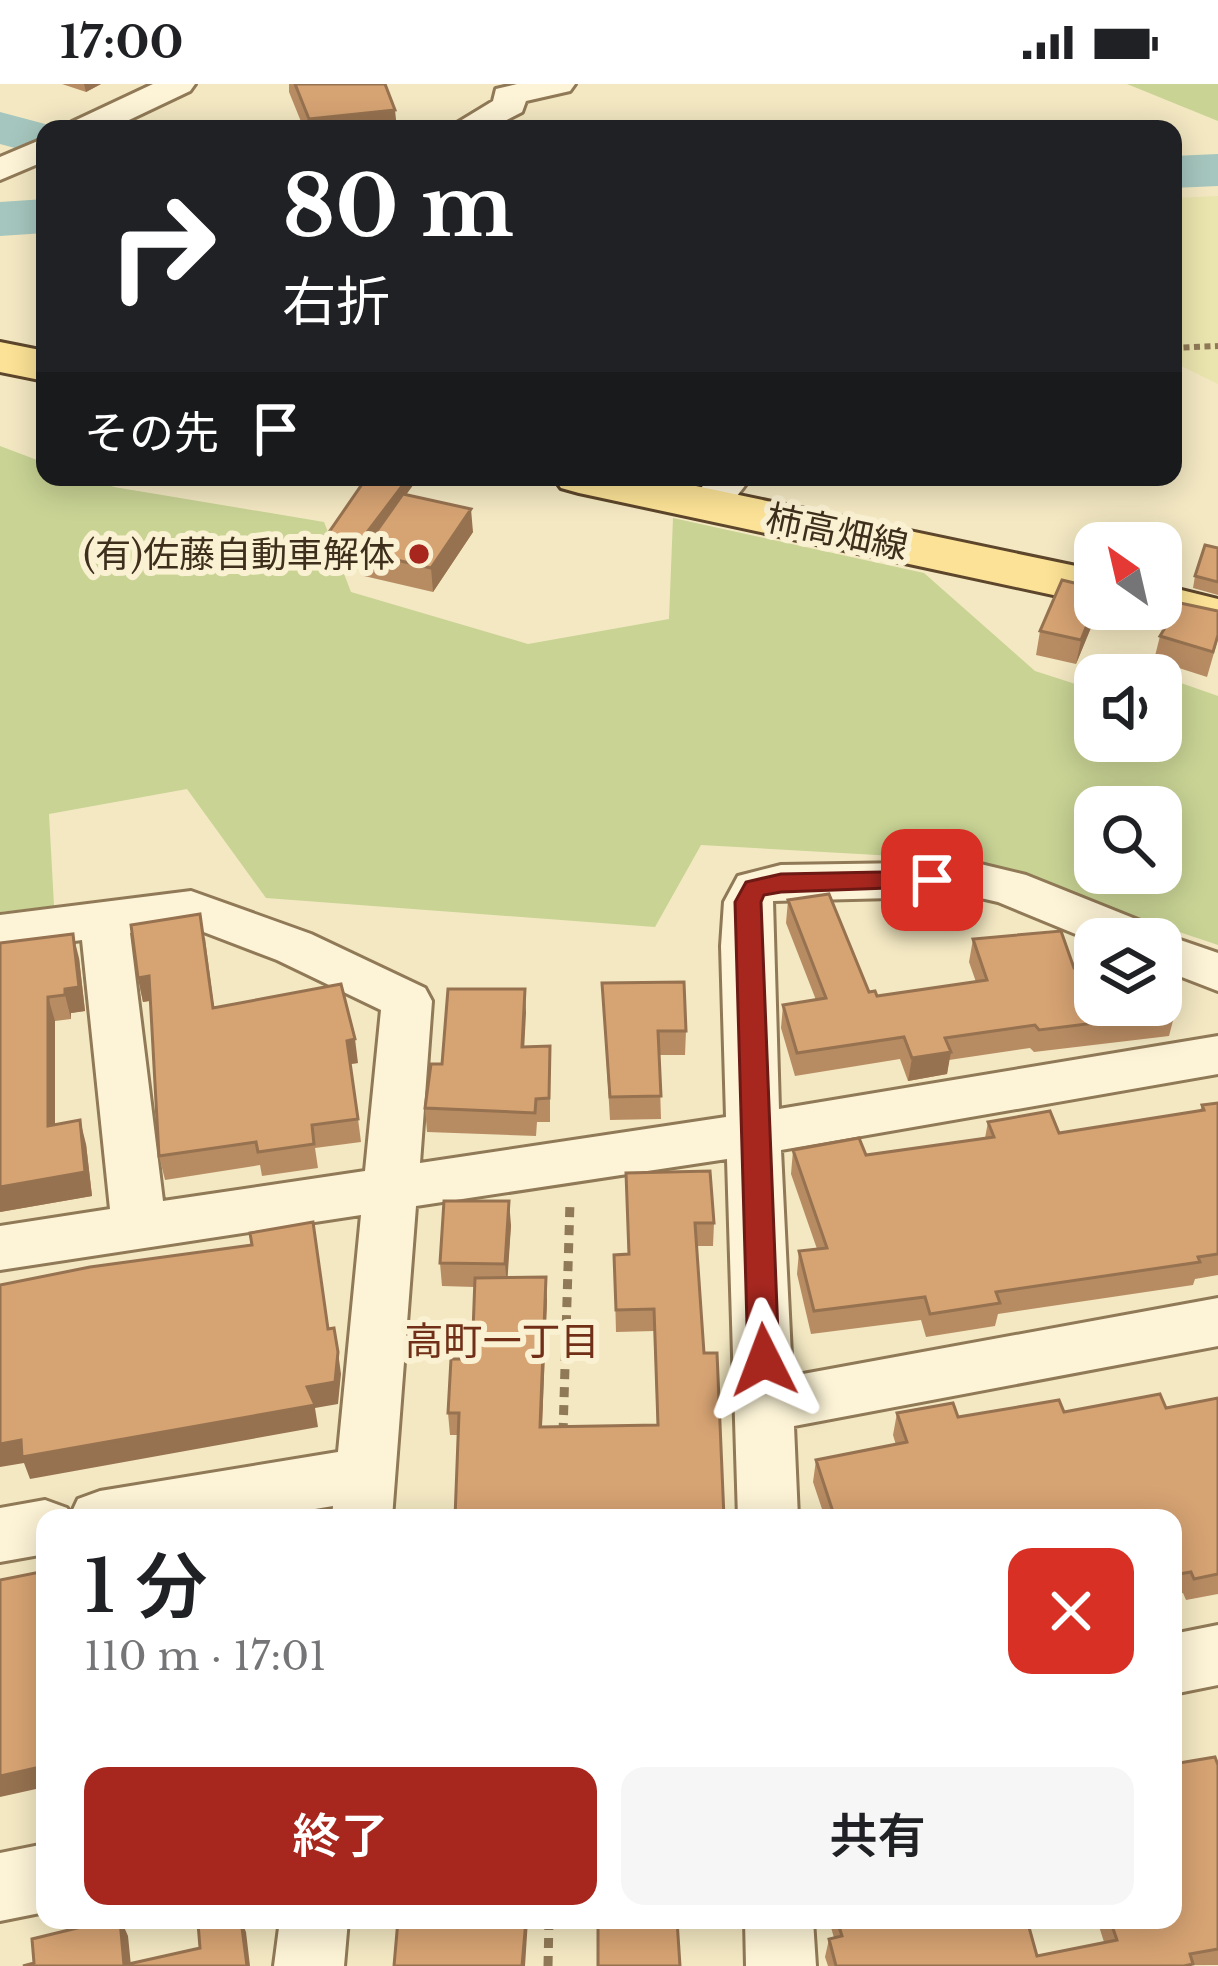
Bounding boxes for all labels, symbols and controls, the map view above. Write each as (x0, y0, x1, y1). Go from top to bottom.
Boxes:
text: 17:00 (60, 14, 184, 70)
text: 80 m (282, 155, 514, 259)
icon: right (84, 168, 240, 324)
text: 右折 (282, 269, 390, 336)
icon: arrive (243, 396, 309, 462)
text: その先 (84, 405, 219, 461)
street label: 柿高畑線 (762, 495, 912, 569)
north arrow (1074, 522, 1182, 630)
map controls (1074, 522, 1182, 1026)
place label: (有)佐藤自動車解体 (83, 532, 395, 577)
marker: (有)佐藤自動車解体 (406, 541, 432, 567)
button: sound (1074, 654, 1182, 762)
button: search (1074, 786, 1182, 894)
pin (881, 829, 983, 931)
icon: arrive (899, 847, 965, 913)
button: layers (1074, 918, 1182, 1026)
position arrow (701, 1297, 827, 1423)
district label: 高町一丁目 (404, 1317, 600, 1366)
text: 1 分 (84, 1542, 207, 1631)
button: close (1008, 1548, 1134, 1674)
text: 110 m · 17:01 (84, 1632, 327, 1681)
button: 終了 (84, 1767, 597, 1905)
button: 共有 (621, 1767, 1134, 1905)

